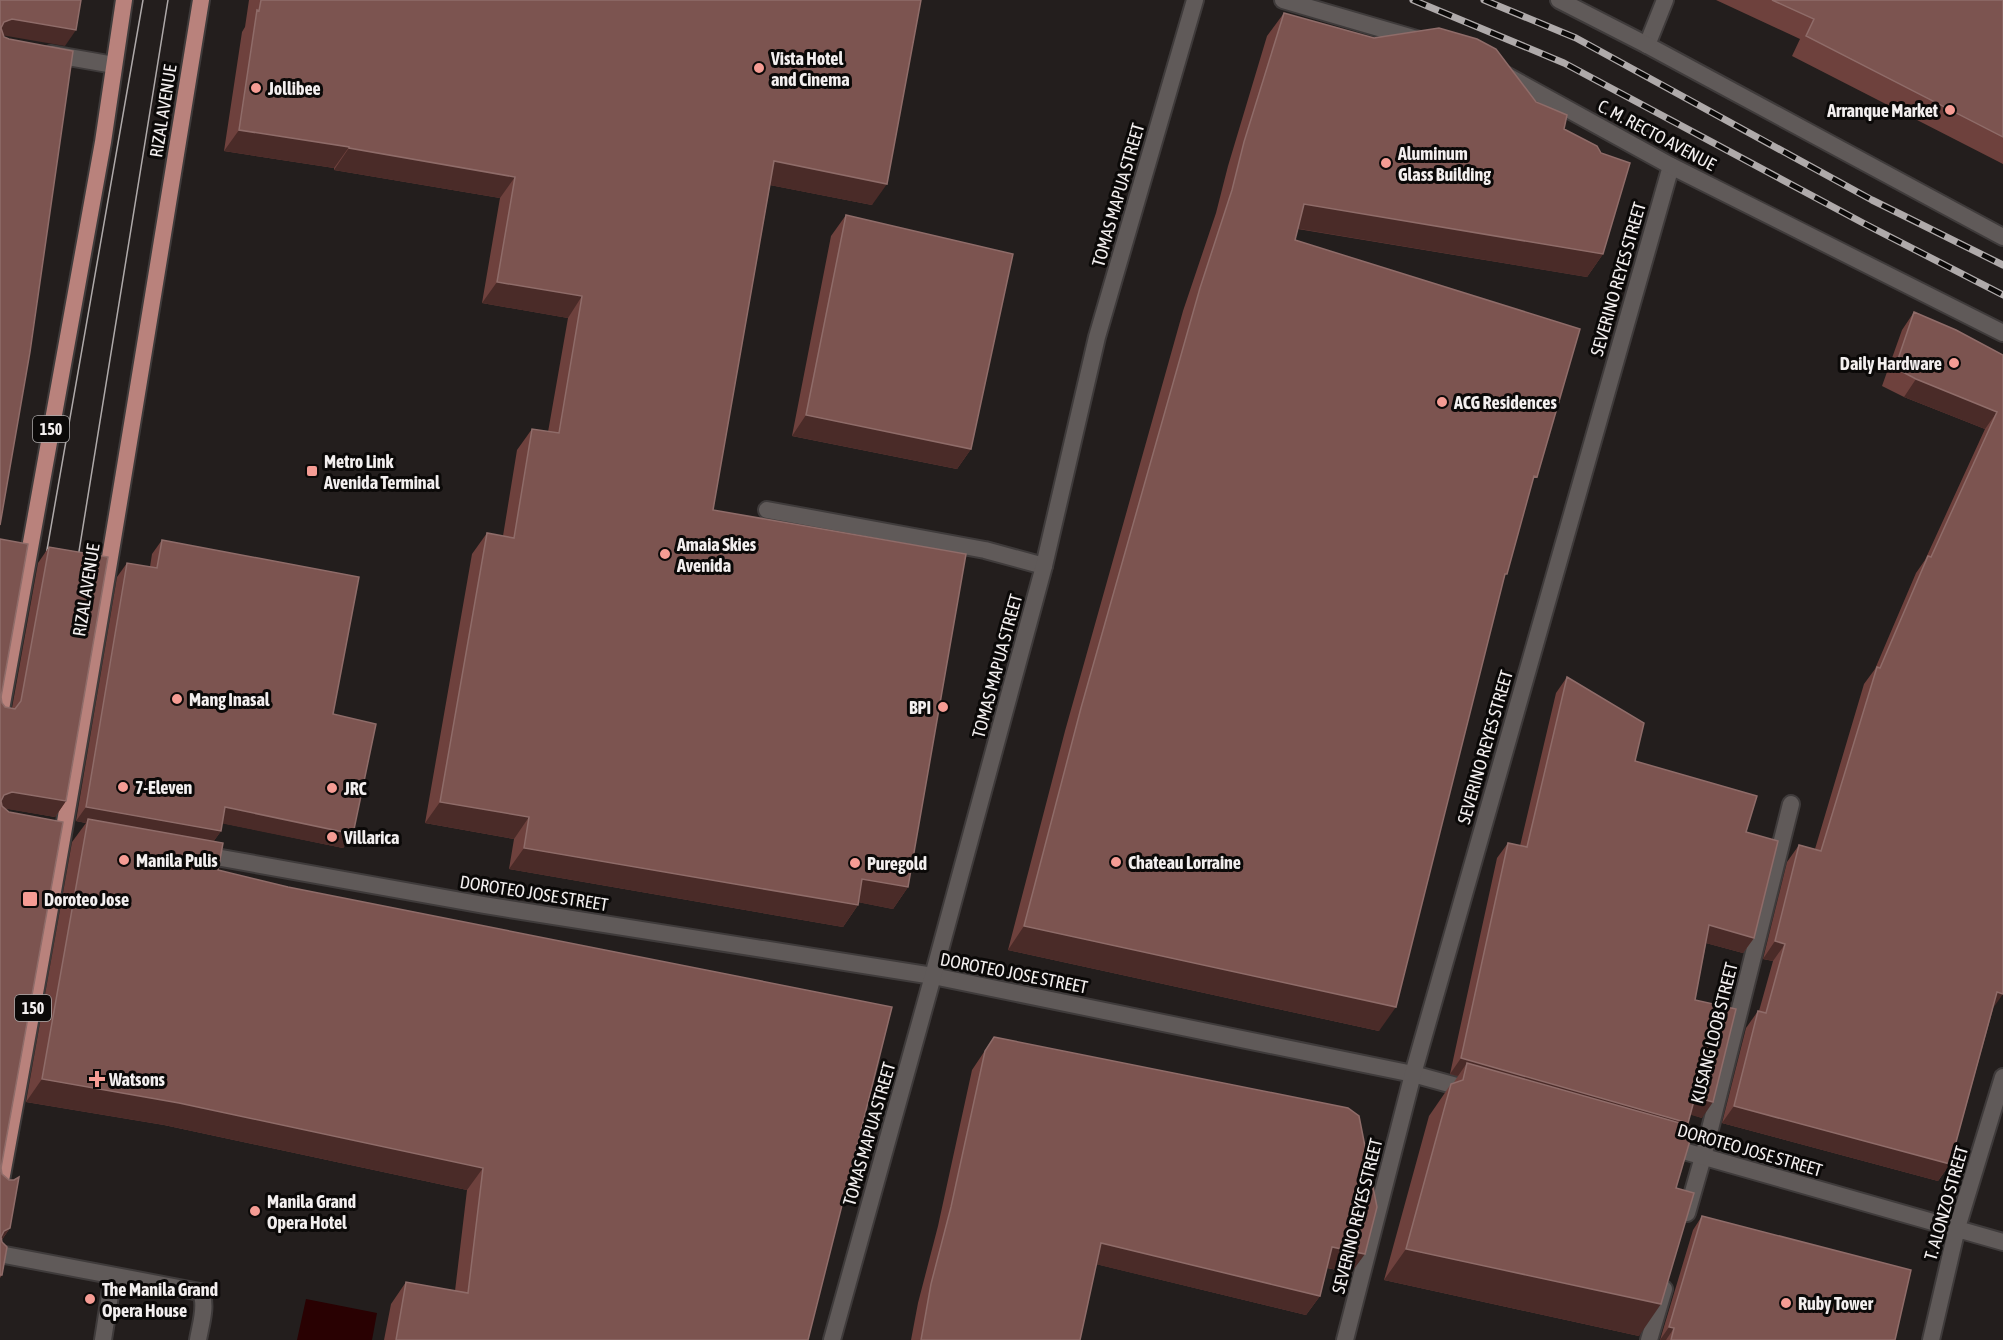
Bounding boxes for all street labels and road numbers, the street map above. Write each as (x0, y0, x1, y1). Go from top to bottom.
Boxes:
street label: RIZAL AVENUE (145, 63, 181, 159)
street label: C. M. RECTO AVENUE (1594, 95, 1720, 175)
street label: TOMAS MAPUA STREET (1087, 121, 1149, 269)
street label: SEVERINO REYES STREET (1586, 200, 1650, 358)
road number: 150 (33, 416, 69, 442)
street label: RIZAL AVENUE (68, 542, 104, 638)
street label: TOMAS MAPUA STREET (968, 592, 1026, 740)
street label: SEVERINO REYES STREET (1453, 668, 1517, 826)
street label: DOROTEO JOSE STREET (458, 871, 610, 915)
street label: DOROTEO JOSE STREET (938, 948, 1090, 998)
street label: KUSANG LOOB STREET (1686, 960, 1742, 1106)
road number: 150 (15, 995, 51, 1021)
street label: TOMAS MAPUA STREET (838, 1060, 900, 1208)
street label: DOROTEO JOSE STREET (1675, 1119, 1825, 1181)
street label: SEVERINO REYES STREET (1328, 1136, 1386, 1296)
street label: T. ALONZO STREET (1920, 1143, 1972, 1263)

